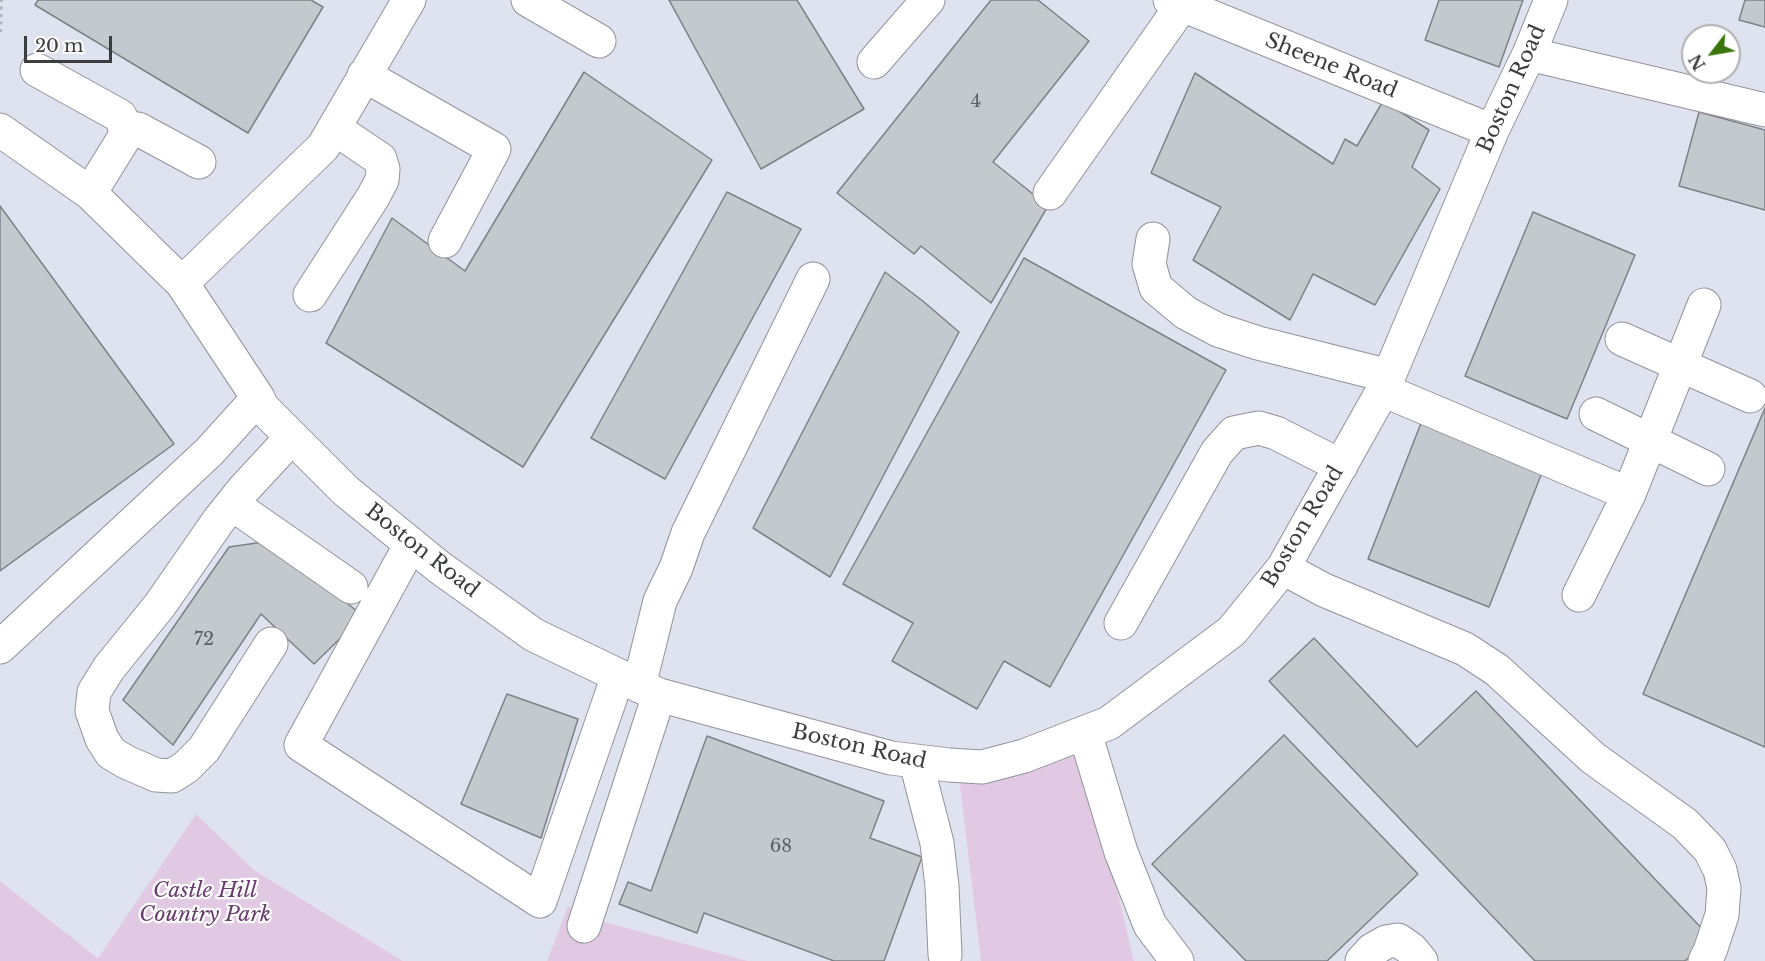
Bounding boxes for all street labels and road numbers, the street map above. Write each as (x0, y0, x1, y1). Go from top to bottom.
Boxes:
street label: Boston Road (1473, 21, 1551, 157)
street label: Sheene Road (1261, 28, 1401, 104)
street label: Boston Road (1257, 462, 1349, 592)
street label: Boston Road (360, 499, 484, 603)
street label: Boston Road (789, 719, 929, 775)

